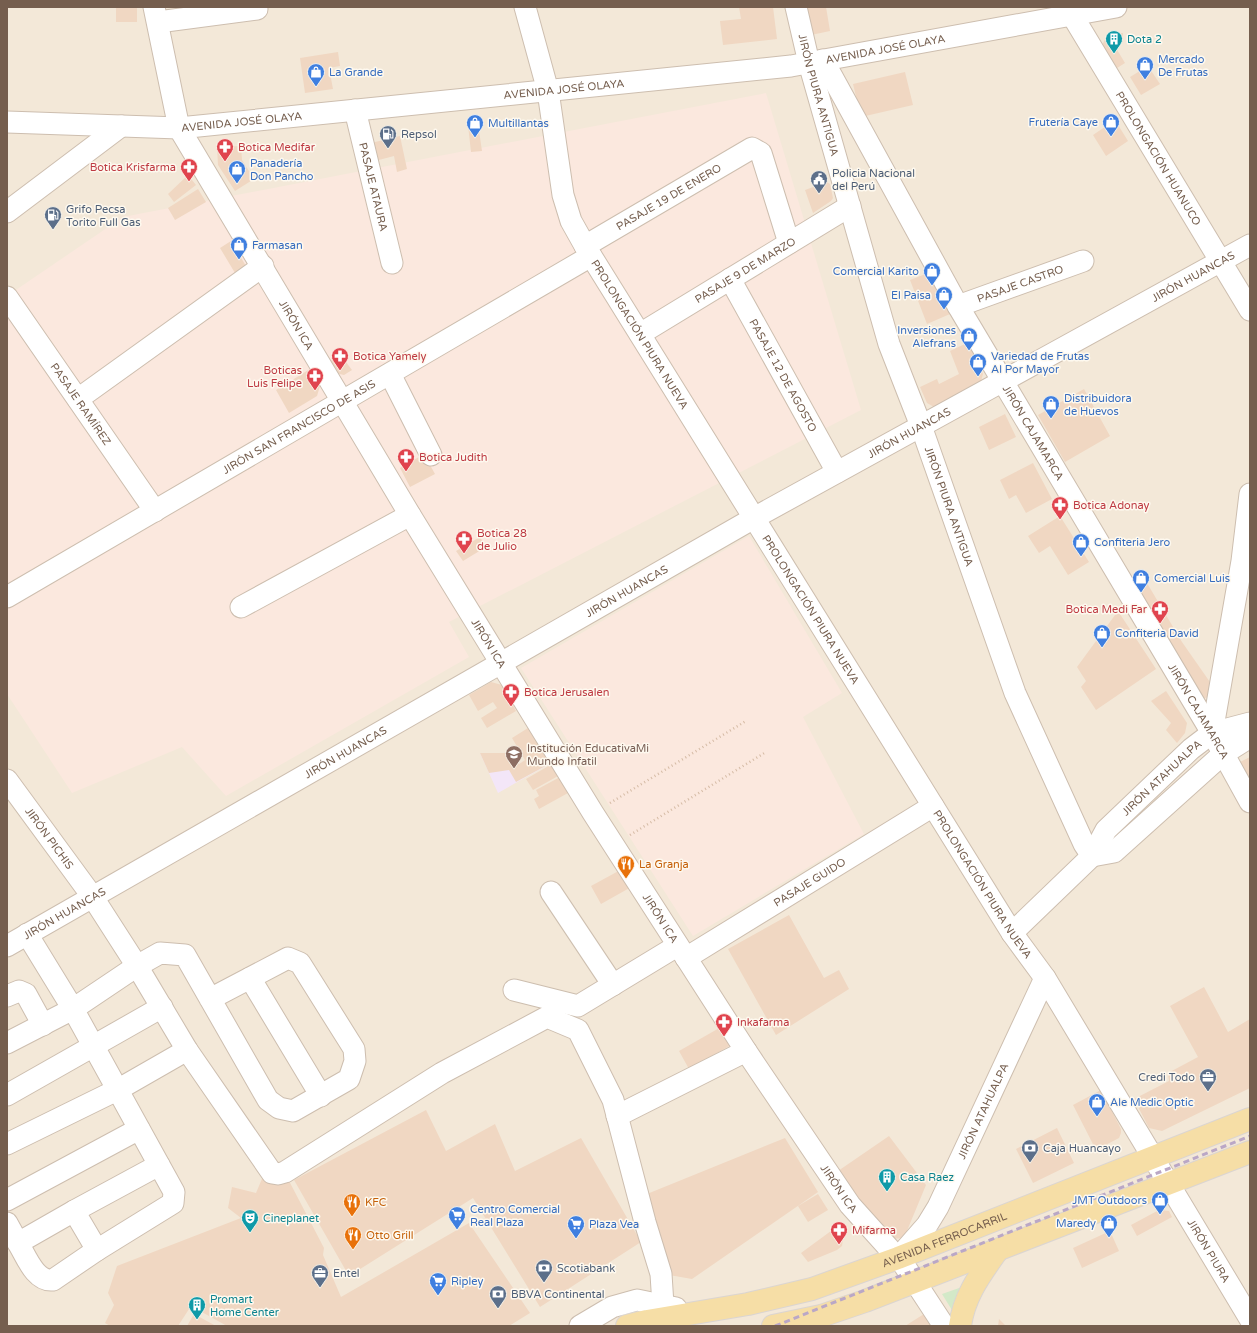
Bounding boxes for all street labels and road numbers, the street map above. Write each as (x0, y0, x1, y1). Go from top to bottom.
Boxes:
street label: AVENIDA JOSÉ OLAYA (824, 32, 946, 66)
street label: JIRÓN PIURA ANTIGUA (796, 33, 842, 158)
street label: AVENIDA JOSÉ OLAYA (503, 76, 625, 102)
street label: PROLONGACIÓN HUANUCO (1113, 89, 1204, 228)
street label: AVENIDA JOSÉ OLAYA (180, 109, 303, 134)
street label: PASAJE ATAURA (357, 141, 391, 233)
street label: PASAJE 19 DE ENERO (614, 161, 724, 233)
street label: PASAJE 9 DE MARZO (692, 234, 798, 306)
street label: JIRÓN HUANCAS (1149, 248, 1237, 304)
street label: PROLONGACIÓN PIURA NUEVA (589, 257, 691, 411)
street label: PASAJE CASTRO (975, 262, 1065, 305)
street label: JIRÓN ICA (277, 298, 316, 352)
street label: PASAJE 12 DE AGOSTO (747, 316, 820, 434)
street label: PASAJE RAMÍREZ (48, 360, 114, 447)
street label: JIRÓN SAN FRANCISCO DE ASIS (220, 377, 378, 476)
street label: JIRÓN CAJAMARCA (1000, 383, 1067, 483)
street label: JIRÓN HUANCAS (865, 404, 953, 461)
street label: JIRÓN PIURA ANTIGUA (922, 445, 976, 568)
street label: PROLONGACIÓN PIURA NUEVA (760, 532, 862, 687)
street label: JIRÓN HUANCAS (583, 562, 670, 620)
street label: JIRÓN ICA (469, 616, 509, 671)
street label: JIRÓN CAJAMARCA (1166, 661, 1232, 761)
street label: JIRÓN HUANCAS (302, 723, 389, 781)
street label: JIRÓN ATAHUALPA (1119, 737, 1204, 818)
street label: JIRÓN PICHIS (23, 805, 77, 872)
street label: PROLONGACIÓN PIURA NUEVA (931, 808, 1035, 961)
street label: PASAJE GUIDO (771, 855, 848, 909)
street label: JIRÓN HUANCAS (21, 884, 108, 942)
street label: JIRÓN ICA (640, 891, 681, 945)
street label: JIRÓN ATAHUALPA (955, 1061, 1011, 1161)
street label: JIRÓN ICA (818, 1162, 860, 1215)
street label: AVENIDA FERROCARRIL (880, 1209, 1009, 1270)
street label: JIRÓN PIURA (1185, 1217, 1233, 1285)

